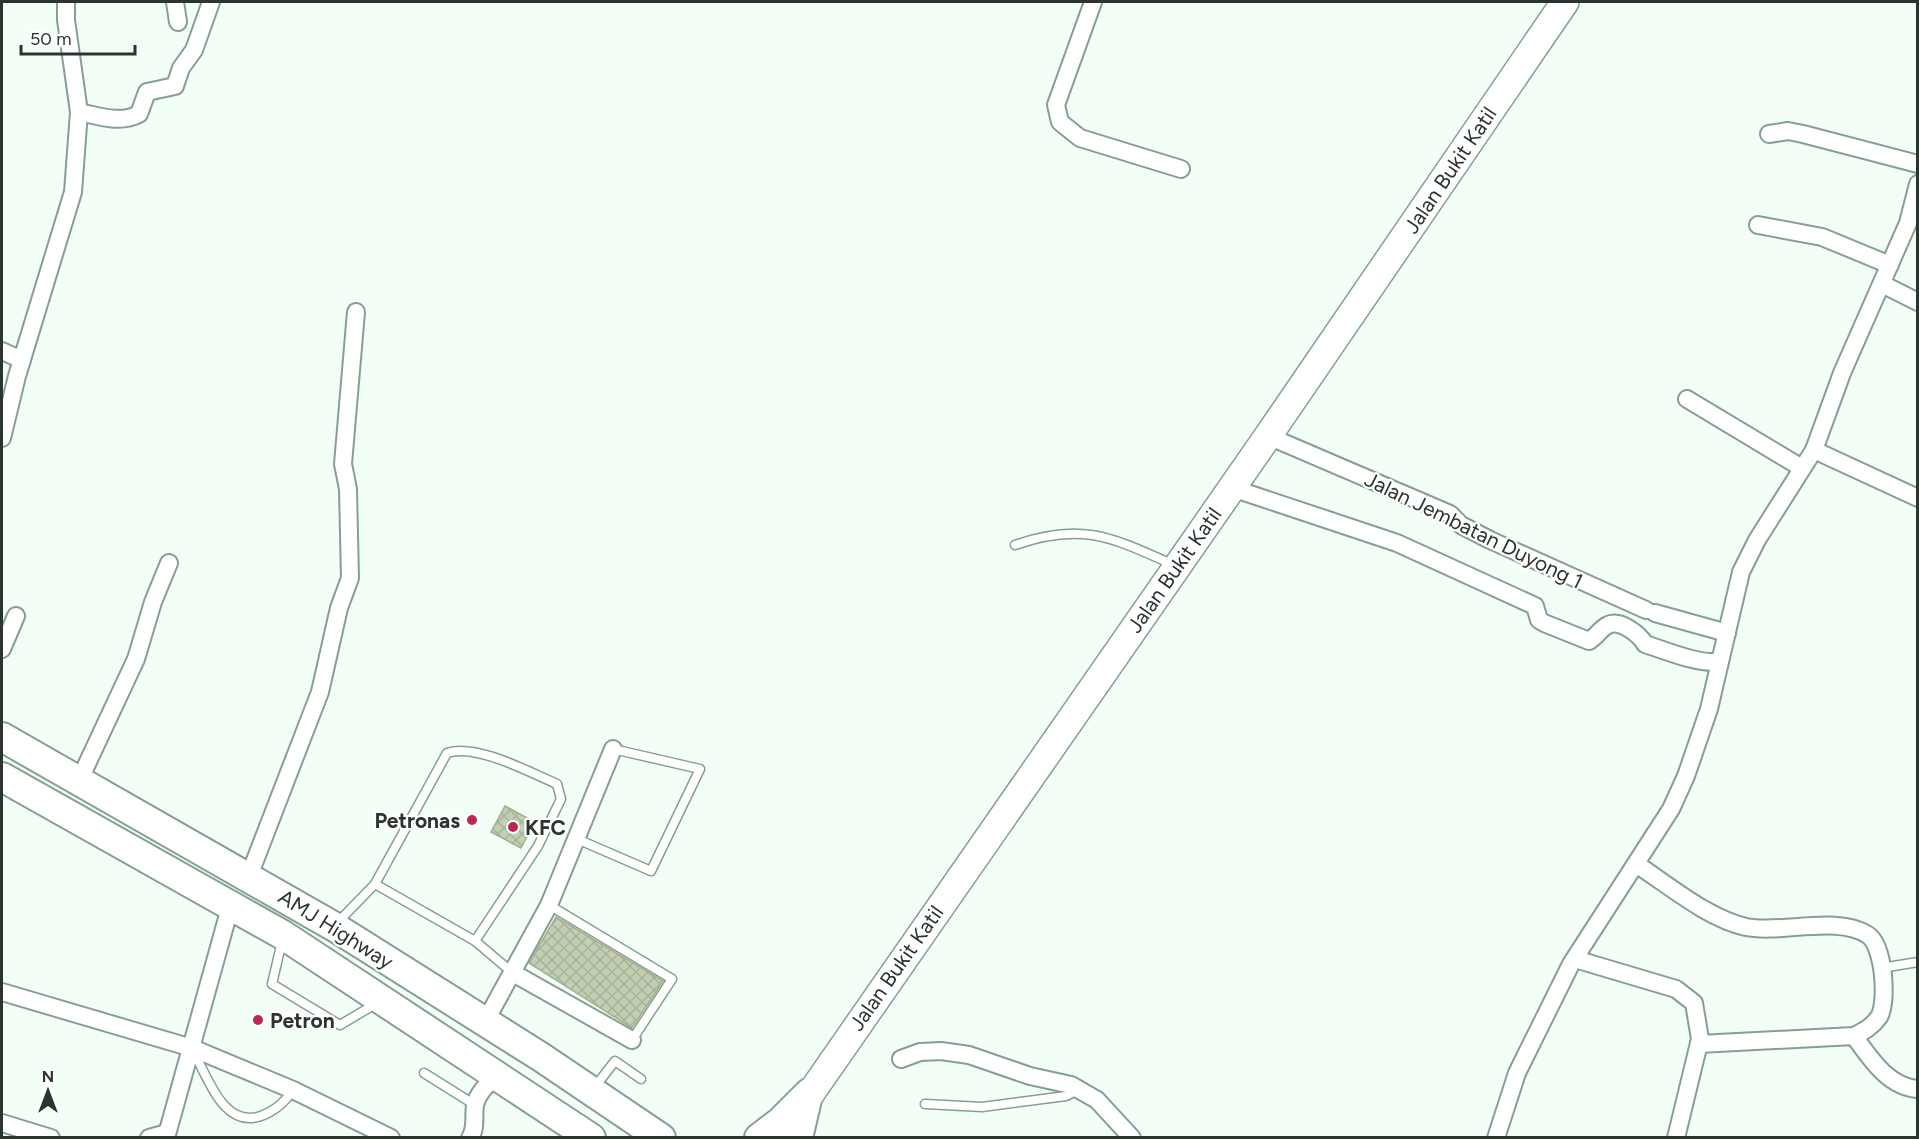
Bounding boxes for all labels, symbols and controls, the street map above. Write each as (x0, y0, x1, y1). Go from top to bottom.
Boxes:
scale bar (21, 18, 135, 56)
text: 50 m (30, 28, 72, 50)
street label: Jalan Bukit Katil (1398, 102, 1502, 238)
street label: Jalan Jembatan Duyong 1 (1361, 466, 1587, 594)
street label: Jalan Bukit Katil (1122, 503, 1226, 637)
place label: Petronas (374, 808, 460, 833)
marker: Petronas (465, 813, 479, 827)
place label: KFC (525, 815, 566, 840)
marker: KFC (506, 820, 520, 834)
street label: AMJ Highway (274, 884, 398, 974)
street label: Jalan Bukit Katil (844, 901, 948, 1035)
place label: Petron (270, 1008, 335, 1033)
marker: Petron (251, 1013, 265, 1027)
north arrow (18, 1061, 78, 1121)
text: N (42, 1067, 54, 1086)

